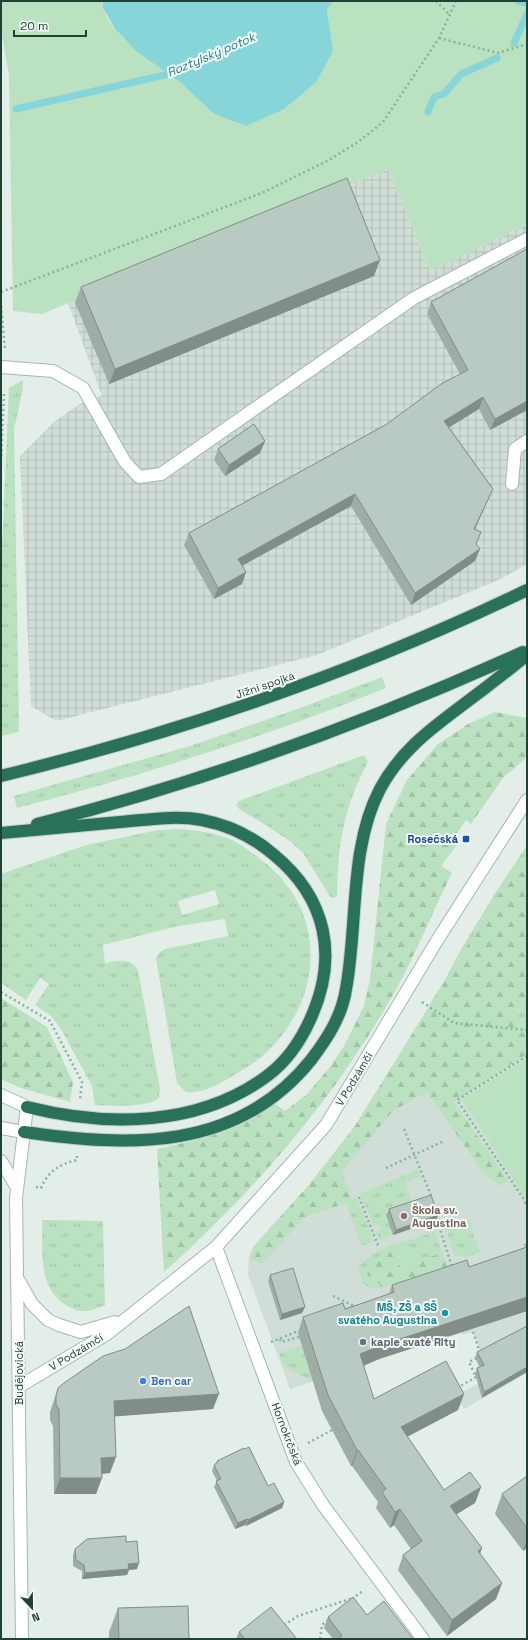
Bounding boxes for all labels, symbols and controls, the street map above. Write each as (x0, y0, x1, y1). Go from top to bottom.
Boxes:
scale bar (14, 12, 86, 38)
text: 20 m (20, 18, 48, 34)
water label: Roztylský potok (165, 29, 259, 81)
street label: Jižní spojka (234, 668, 297, 702)
place label: Rosečská (408, 832, 459, 846)
marker: Rosečská (461, 834, 471, 844)
street label: V Podzámčí (332, 1049, 376, 1109)
place label: Škola sv. Augustina (412, 1203, 467, 1230)
marker: Škola sv. Augustina (399, 1211, 409, 1221)
place label: MŠ, ZŠ a SŠ svatého Augustina (338, 1300, 438, 1327)
marker: MŠ, ZŠ a SŠ svatého Augustina (440, 1308, 450, 1318)
street label: V Podzámčí (46, 1330, 106, 1374)
place label: kaple svaté Rity (371, 1335, 456, 1349)
marker: kaple svaté Rity (358, 1337, 368, 1347)
street label: Budějovická (12, 1340, 26, 1405)
place label: Ben car (151, 1374, 192, 1388)
marker: Ben car (138, 1376, 148, 1386)
street label: Hornokrčská (269, 1401, 306, 1468)
north arrow (12, 1588, 52, 1628)
text: N (30, 1609, 42, 1625)

